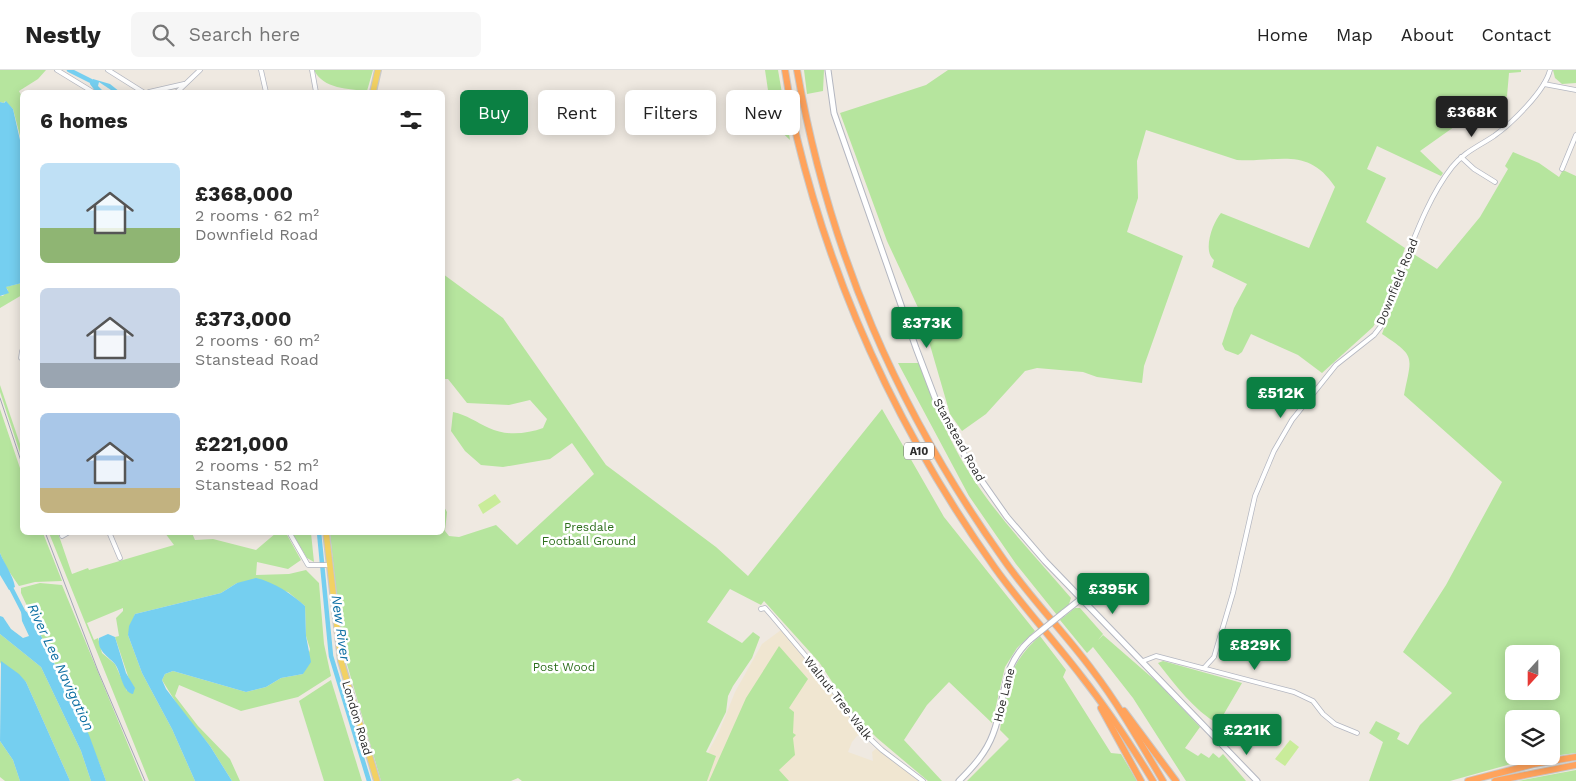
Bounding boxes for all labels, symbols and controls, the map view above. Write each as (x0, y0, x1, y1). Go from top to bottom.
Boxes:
search box (131, 12, 481, 57)
text: Nestly (25, 21, 101, 49)
icon: search (149, 21, 177, 49)
text: Search here (189, 23, 300, 46)
text: Home (1257, 24, 1308, 45)
text: Map (1336, 24, 1373, 45)
text: About (1401, 24, 1453, 45)
text: Contact (1481, 24, 1551, 45)
chip: Buy (460, 90, 528, 135)
chip: Rent (538, 90, 615, 135)
chip: Filters (625, 90, 716, 135)
chip: New (726, 90, 800, 135)
pin: £368K (1437, 96, 1507, 138)
text: £368K (1447, 102, 1497, 121)
icon: filters (397, 106, 425, 134)
text: 6 homes (40, 108, 128, 133)
text: £368,000 (195, 181, 293, 206)
icon: home (80, 183, 140, 243)
text: 2 rooms · 62 m² (195, 206, 319, 225)
text: Downfield Road (195, 225, 318, 244)
street label: Downfield Road (1373, 237, 1421, 327)
text: £373,000 (195, 306, 292, 331)
pin: £373K (892, 306, 962, 349)
icon: home (80, 308, 140, 368)
text: £373K (902, 313, 952, 332)
text: 2 rooms · 60 m² (195, 331, 320, 350)
text: Stanstead Road (195, 350, 319, 369)
pin: £512K (1246, 376, 1316, 419)
text: £512K (1258, 383, 1304, 402)
street label: Stanstead Road (930, 396, 988, 484)
text: £221,000 (195, 431, 289, 456)
icon: home (80, 433, 140, 493)
road number: A10 (904, 442, 934, 460)
text: 2 rooms · 52 m² (195, 456, 319, 475)
text: Stanstead Road (195, 475, 319, 494)
park label: Presdale Football Ground (542, 520, 636, 548)
pin: £395K (1078, 572, 1148, 615)
text: £395K (1088, 579, 1138, 598)
water label: New River (328, 594, 354, 663)
water label: River Lee Navigation (25, 601, 97, 733)
pin: £829K (1220, 628, 1290, 671)
text: £829K (1230, 635, 1280, 654)
north arrow (1505, 645, 1560, 700)
map controls (1505, 645, 1560, 765)
street label: Walnut Tree Walk (801, 653, 875, 743)
park label: Post Wood (533, 660, 595, 674)
street label: Hoe Lane (991, 666, 1017, 723)
street label: London Road (339, 679, 375, 757)
button: layers (1505, 710, 1560, 765)
pin: £221K (1212, 714, 1282, 756)
text: £221K (1224, 720, 1271, 739)

